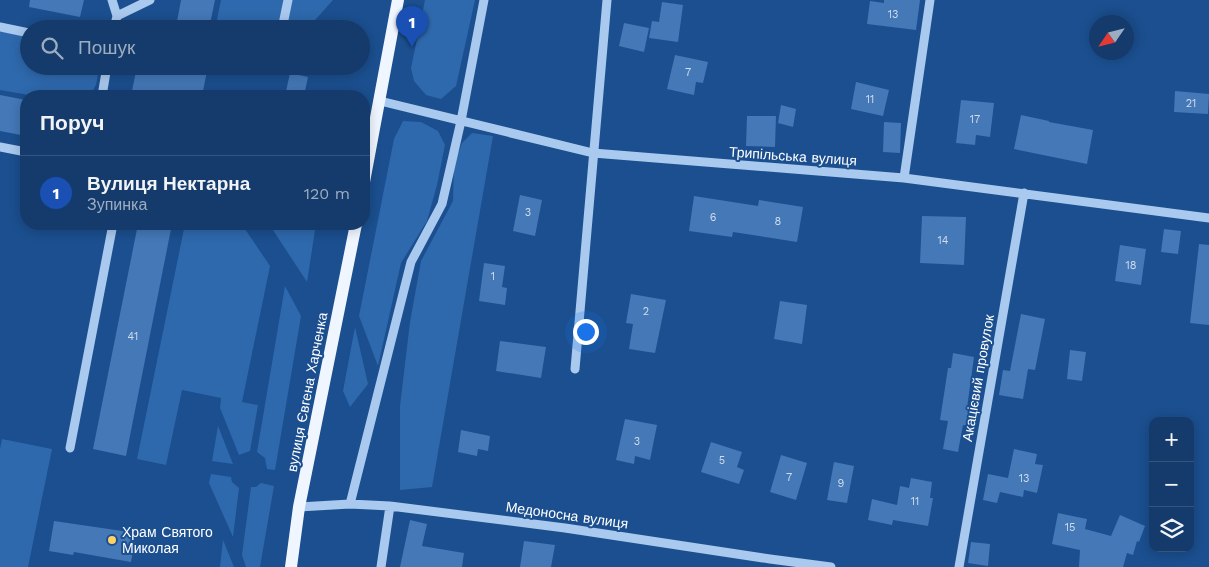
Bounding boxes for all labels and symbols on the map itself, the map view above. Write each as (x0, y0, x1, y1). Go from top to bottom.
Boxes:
pin: 1 (396, 6, 428, 47)
house number: 13 (888, 8, 898, 21)
north arrow (1089, 15, 1134, 60)
house number: 7 (685, 66, 691, 79)
house number: 11 (866, 93, 874, 106)
house number: 21 (1186, 97, 1196, 110)
house number: 17 (970, 113, 980, 126)
street label: Трипільська вулиця (728, 144, 858, 168)
house number: 3 (525, 206, 531, 219)
house number: 6 (710, 211, 717, 224)
house number: 8 (775, 215, 782, 228)
house number: 14 (937, 234, 949, 247)
house number: 18 (1125, 259, 1137, 272)
house number: 1 (491, 270, 495, 283)
house number: 2 (643, 305, 649, 318)
street label: вулиця Євгена Харченка (284, 311, 330, 473)
street label: Акацієвий провулок (959, 312, 997, 443)
your location (573, 319, 599, 345)
house number: 41 (128, 330, 138, 343)
house number: 3 (634, 435, 640, 448)
house number: 5 (719, 454, 725, 467)
house number: 7 (786, 471, 792, 484)
house number: 13 (1019, 472, 1029, 485)
house number: 9 (838, 477, 845, 490)
house number: 11 (911, 495, 919, 508)
street label: Медоносна вулиця (505, 498, 629, 532)
house number: 15 (1065, 521, 1075, 534)
place label: Храм Святого Миколая (122, 524, 213, 556)
marker: Храм Святого Миколая (106, 534, 118, 546)

